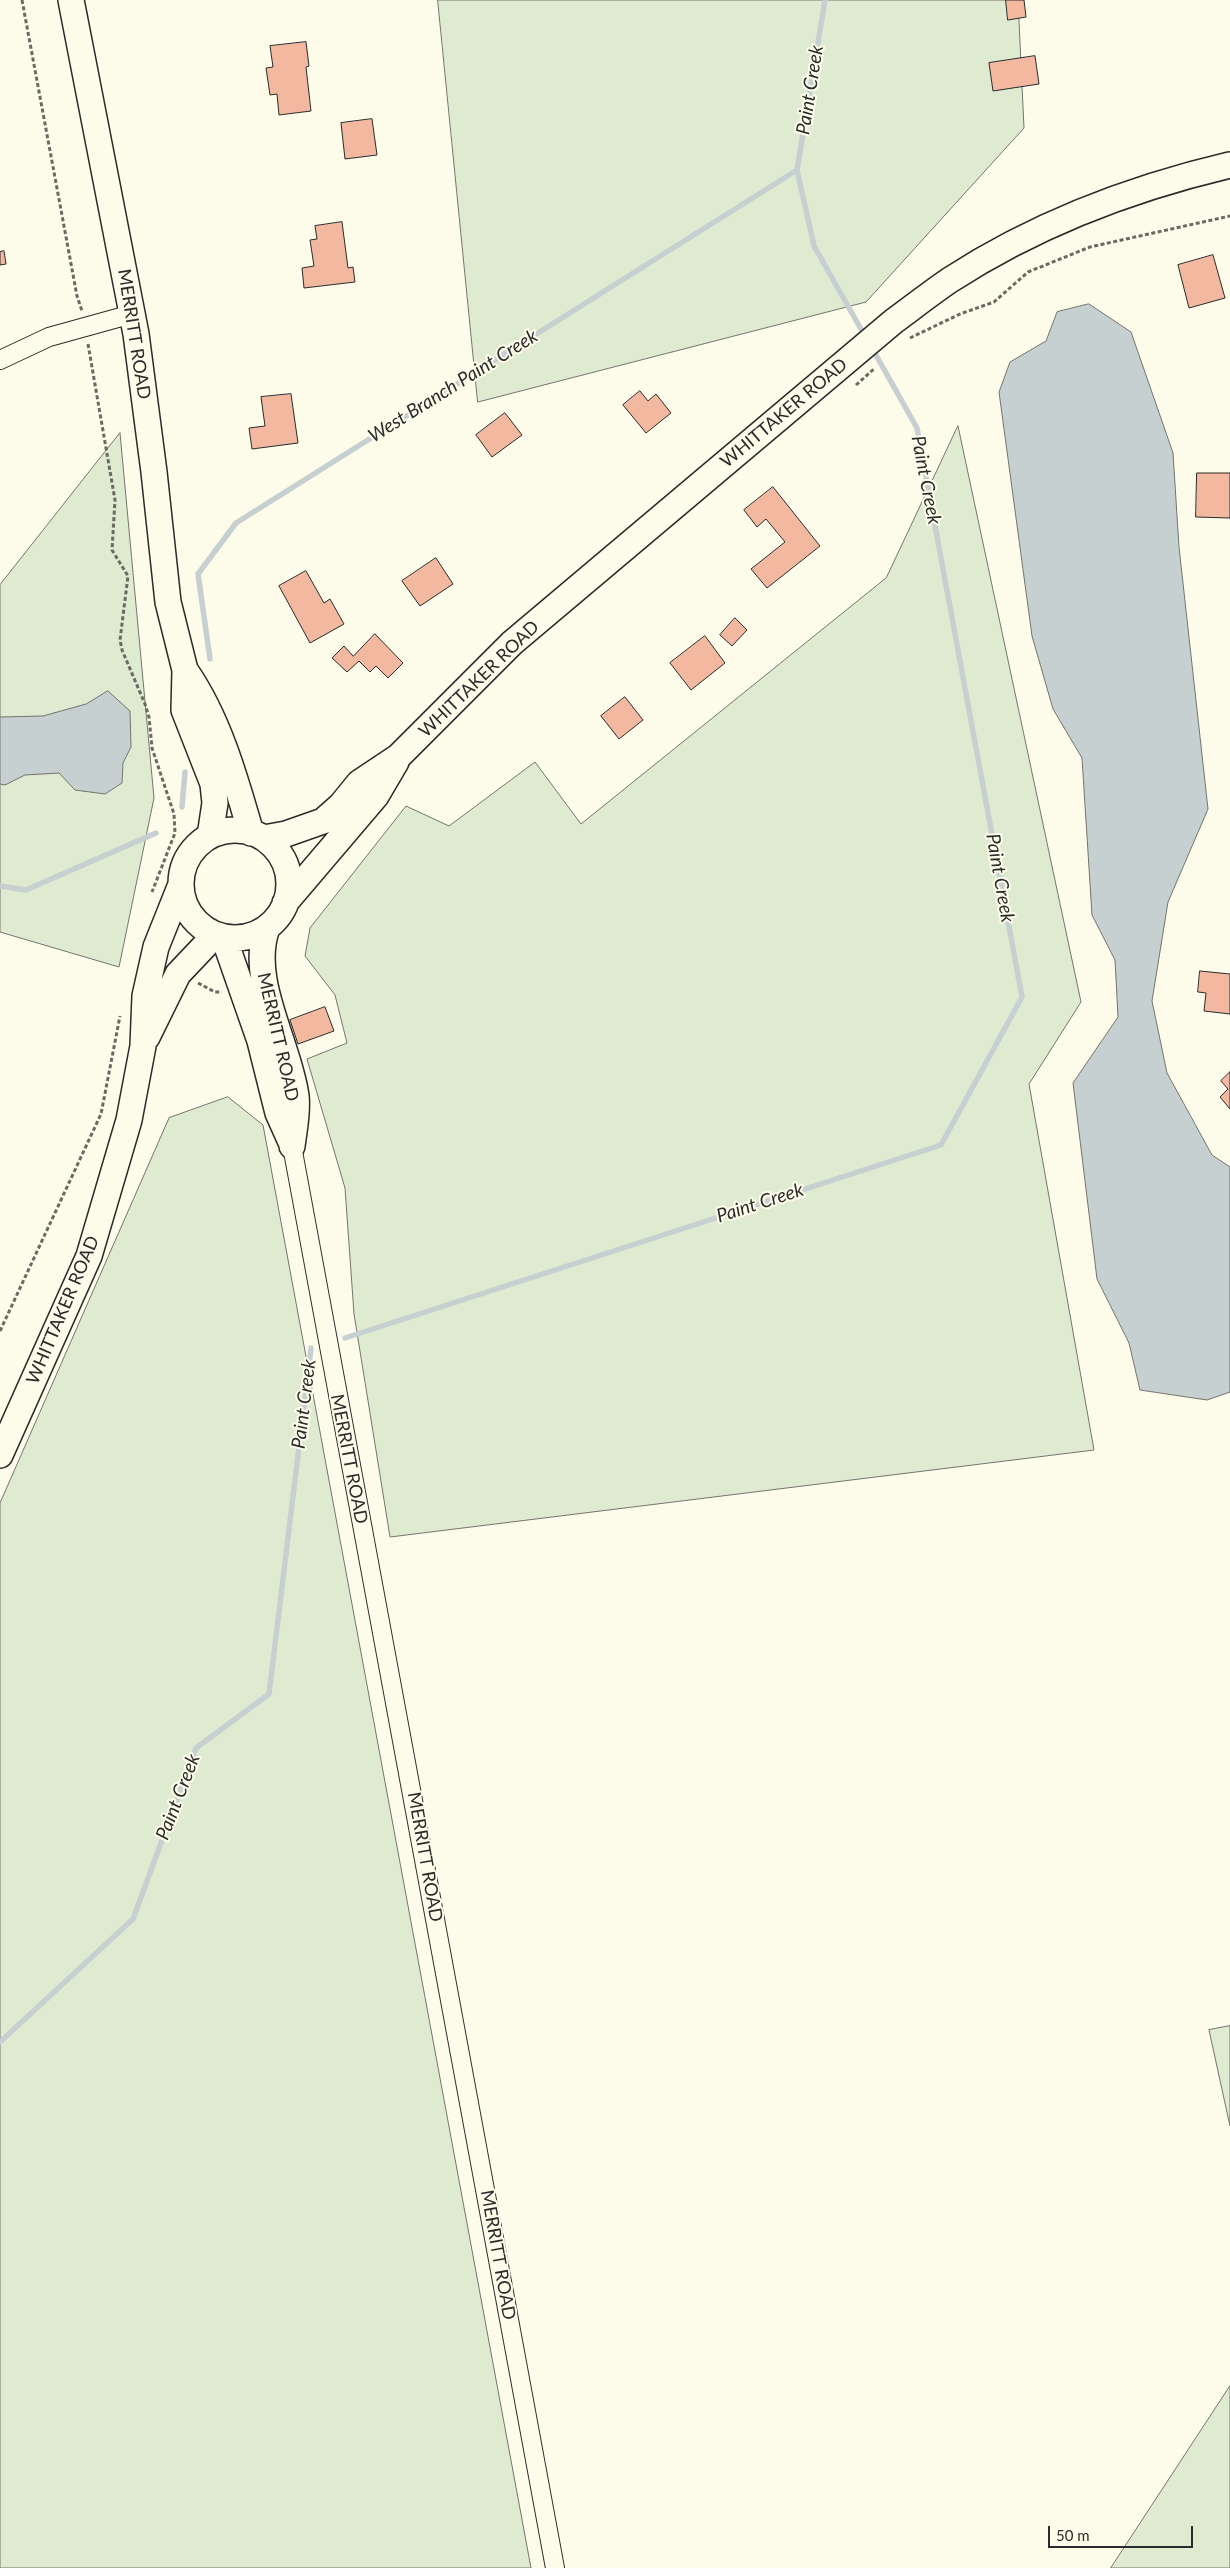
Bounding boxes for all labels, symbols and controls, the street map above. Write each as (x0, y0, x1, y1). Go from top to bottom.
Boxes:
water label: Paint Creek (792, 44, 828, 136)
street label: MERRITT ROAD (113, 267, 155, 401)
water label: West Branch Paint Creek (364, 325, 542, 447)
street label: WHITTAKER ROAD (716, 354, 852, 472)
water label: Paint Creek (906, 434, 946, 526)
street label: WHITTAKER ROAD (414, 616, 544, 742)
water label: Paint Creek (981, 832, 1019, 924)
street label: MERRITT ROAD (253, 970, 303, 1104)
water label: Paint Creek (714, 1178, 806, 1228)
street label: WHITTAKER ROAD (22, 1233, 104, 1387)
water label: Paint Creek (287, 1358, 321, 1450)
street label: MERRITT ROAD (326, 1392, 372, 1526)
water label: Paint Creek (151, 1751, 205, 1843)
street label: MERRITT ROAD (403, 1790, 447, 1924)
street label: MERRITT ROAD (476, 2188, 520, 2322)
scale bar (1050, 2516, 1195, 2548)
text: 50 m (1056, 2526, 1090, 2544)

